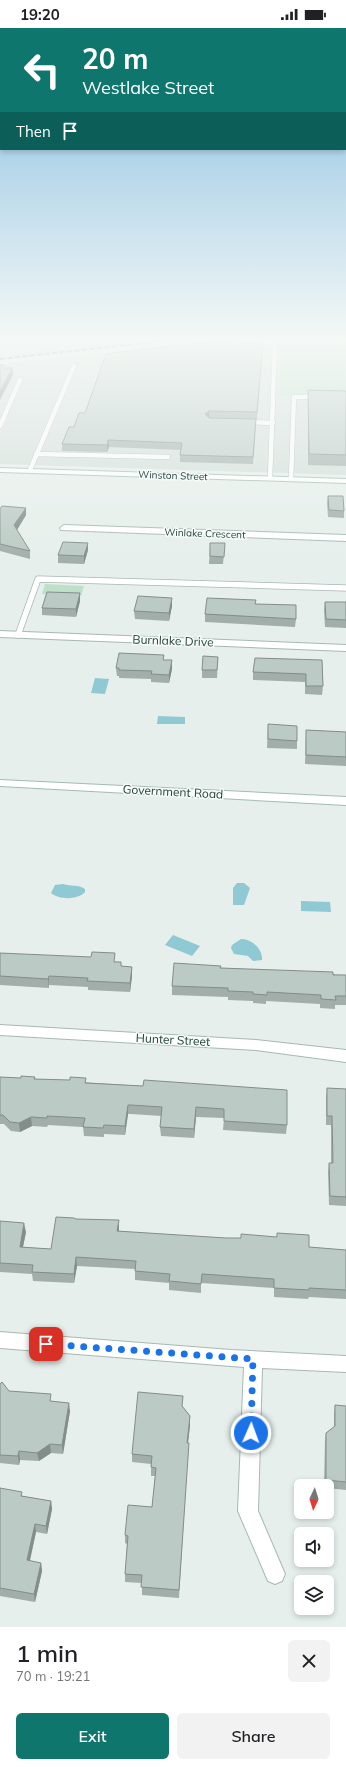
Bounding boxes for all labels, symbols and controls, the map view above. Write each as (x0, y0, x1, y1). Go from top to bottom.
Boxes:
text: 19:20 (20, 5, 60, 24)
text: 20 m (82, 41, 148, 76)
icon: left (16, 44, 68, 96)
text: Westlake Street (82, 76, 214, 99)
icon: arrive (59, 120, 81, 142)
text: Then (16, 122, 51, 141)
street label: Winston Street (138, 468, 208, 483)
street label: Winlake Crescent (164, 526, 246, 541)
street label: Burnlake Drive (132, 632, 214, 649)
street label: Government Road (122, 781, 224, 802)
street label: Hunter Street (135, 1030, 211, 1049)
pin (29, 1327, 63, 1361)
icon: arrive (35, 1333, 57, 1355)
position arrow (230, 1412, 272, 1454)
north arrow (294, 1479, 334, 1519)
map controls (294, 1479, 334, 1615)
button: sound (294, 1527, 334, 1567)
button: layers (294, 1575, 334, 1615)
text: 1 min (16, 1638, 78, 1668)
button: close (288, 1640, 330, 1682)
text: 70 m · 19:21 (16, 1668, 90, 1684)
button: Exit (16, 1713, 169, 1759)
button: Share (177, 1713, 330, 1759)

